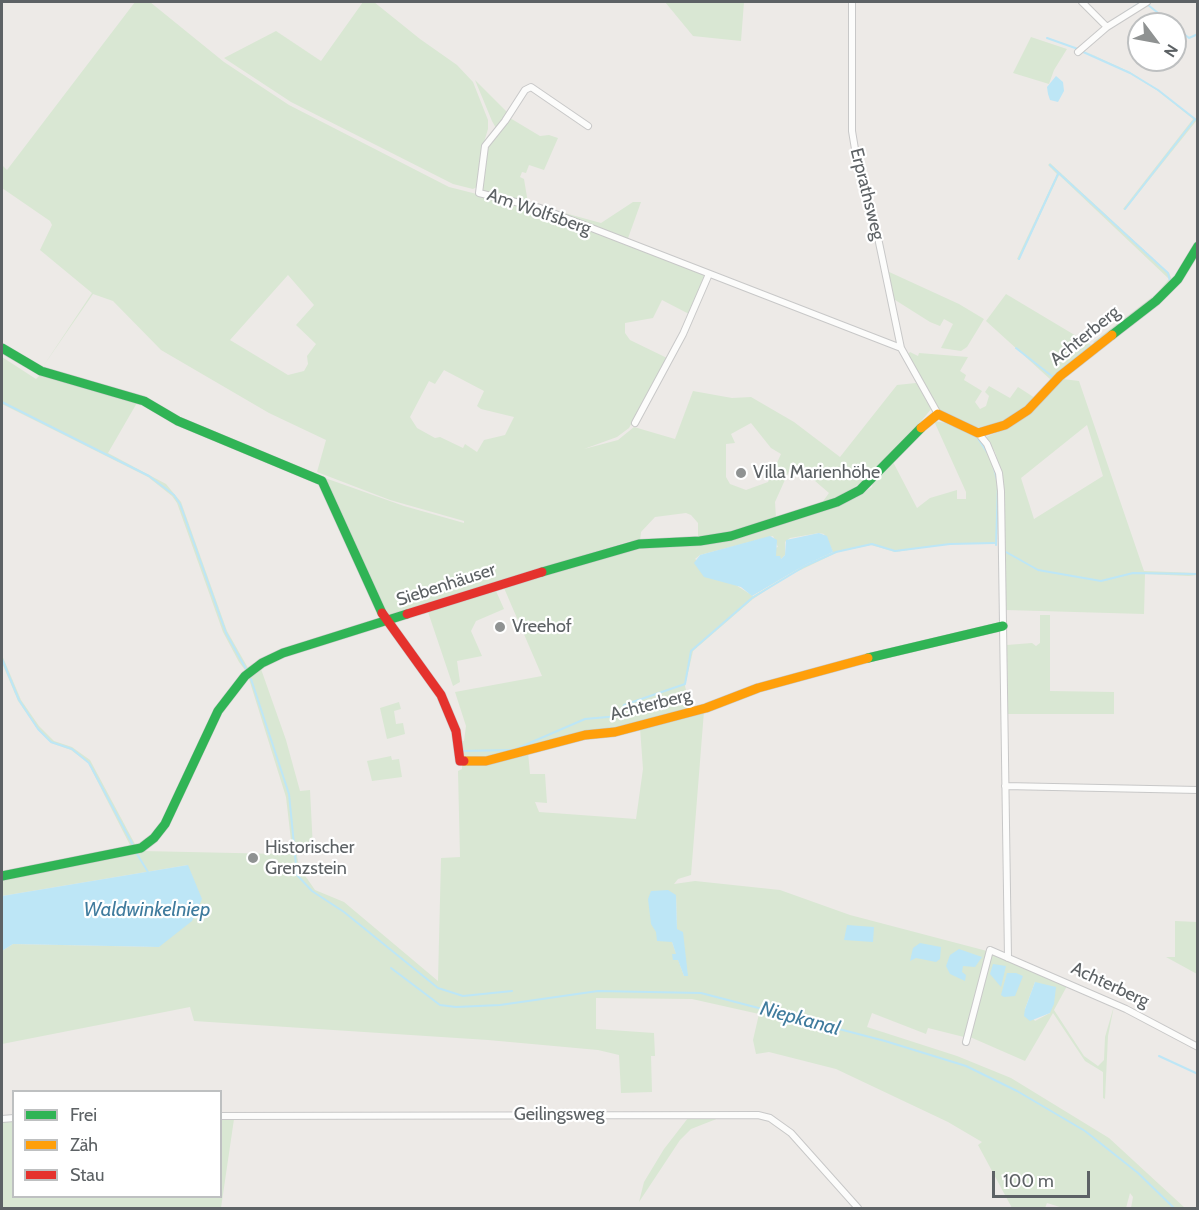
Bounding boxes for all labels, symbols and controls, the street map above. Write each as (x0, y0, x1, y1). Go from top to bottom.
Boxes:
north arrow (1127, 12, 1187, 72)
text: N (1160, 41, 1182, 61)
street label: Erprathsweg (845, 146, 889, 242)
street label: Am Wolfsberg (484, 184, 594, 240)
street label: Achterberg (1046, 301, 1124, 371)
place label: Villa Marienhöhe (753, 462, 880, 484)
marker: Villa Marienhöhe (734, 466, 748, 480)
street label: Siebenhäuser (394, 559, 498, 611)
place label: Vreehof (512, 616, 572, 638)
marker: Vreehof (493, 620, 507, 634)
street label: Achterberg (608, 684, 694, 726)
place label: Historischer Grenzstein (265, 837, 354, 880)
marker: Historischer Grenzstein (246, 851, 260, 865)
water label: Waldwinkelniep (84, 898, 210, 922)
street label: Achterberg (1068, 958, 1152, 1012)
water label: Niepkanal (757, 997, 843, 1041)
legend (12, 1090, 222, 1198)
text: Frei (70, 1104, 97, 1126)
street label: Geilingsweg (514, 1104, 604, 1126)
text: Zäh (70, 1134, 98, 1156)
scale bar (995, 1159, 1092, 1197)
text: Stau (70, 1164, 104, 1186)
text: 100 m (1003, 1170, 1054, 1192)

